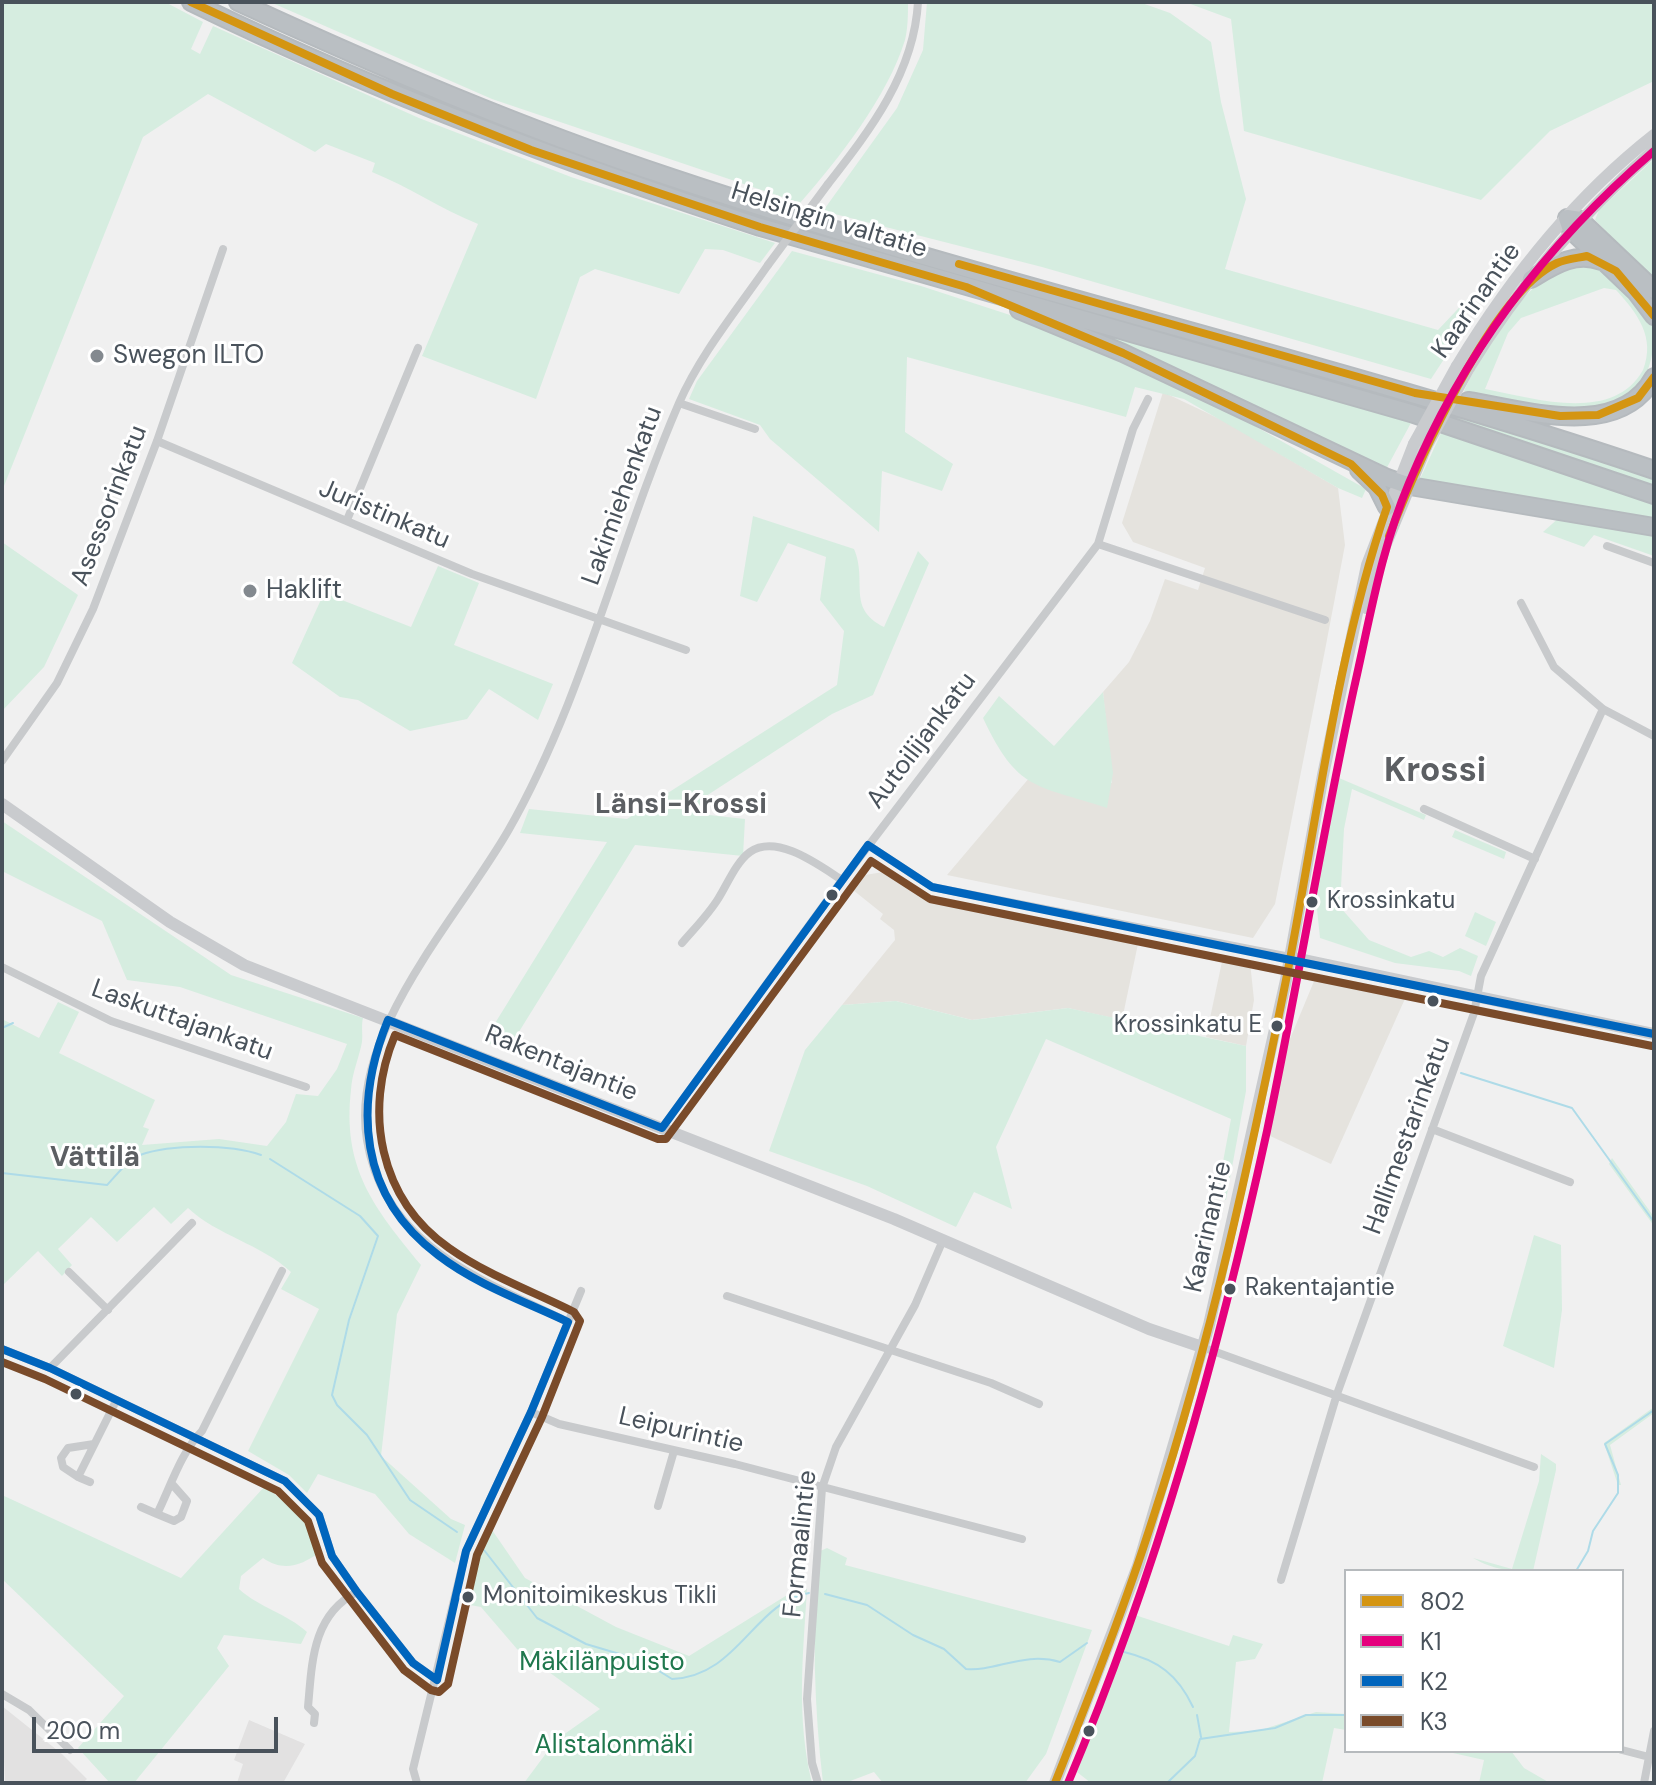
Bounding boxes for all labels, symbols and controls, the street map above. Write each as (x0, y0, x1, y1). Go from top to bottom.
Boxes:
street label: Helsingin valtatie (727, 176, 931, 266)
street label: Kaarinantie (1426, 237, 1528, 365)
place label: Swegon ILTO (113, 340, 264, 372)
marker: Swegon ILTO (88, 347, 106, 365)
street label: Lakimiehenkatu (576, 402, 670, 590)
street label: Asessorinkatu (65, 421, 155, 591)
street label: Juristinkatu (314, 473, 454, 557)
place label: Haklift (266, 575, 342, 607)
marker: Haklift (241, 582, 259, 600)
street label: Autoilijankatu (861, 667, 983, 815)
district label: Krossi (1384, 752, 1486, 792)
district label: Länsi-Krossi (595, 789, 767, 823)
unlabelled marker (824, 887, 840, 903)
place label: Krossinkatu (1327, 888, 1455, 916)
marker: Krossinkatu (1304, 894, 1320, 910)
street label: Laskuttajankatu (87, 974, 277, 1068)
unlabelled marker (1425, 993, 1441, 1009)
place label: Krossinkatu E (1114, 1012, 1262, 1040)
marker: Krossinkatu E (1269, 1018, 1285, 1034)
street label: Rakentajantie (480, 1019, 642, 1109)
street label: Hallimestarinkatu (1358, 1033, 1458, 1239)
district label: Vättilä (50, 1142, 140, 1176)
street label: Kaarinantie (1179, 1158, 1239, 1296)
place label: Rakentajantie (1245, 1275, 1395, 1303)
marker: Rakentajantie (1222, 1281, 1238, 1297)
unlabelled marker (68, 1386, 84, 1402)
street label: Leipurintie (615, 1401, 747, 1461)
street label: Formaalintie (778, 1469, 824, 1619)
legend (1344, 1569, 1624, 1753)
place label: Monitoimikeskus Tikli (483, 1583, 717, 1611)
text: 802 (1420, 1586, 1465, 1617)
marker: Monitoimikeskus Tikli (460, 1589, 476, 1605)
text: K1 (1420, 1626, 1442, 1657)
park label: Mäkilänpuisto (519, 1647, 685, 1679)
text: K2 (1420, 1666, 1448, 1697)
scale bar (36, 1701, 282, 1751)
text: K3 (1420, 1706, 1448, 1737)
text: 200 m (46, 1715, 120, 1746)
unlabelled marker (1081, 1723, 1097, 1739)
park label: Alistalonmäki (535, 1730, 693, 1762)

